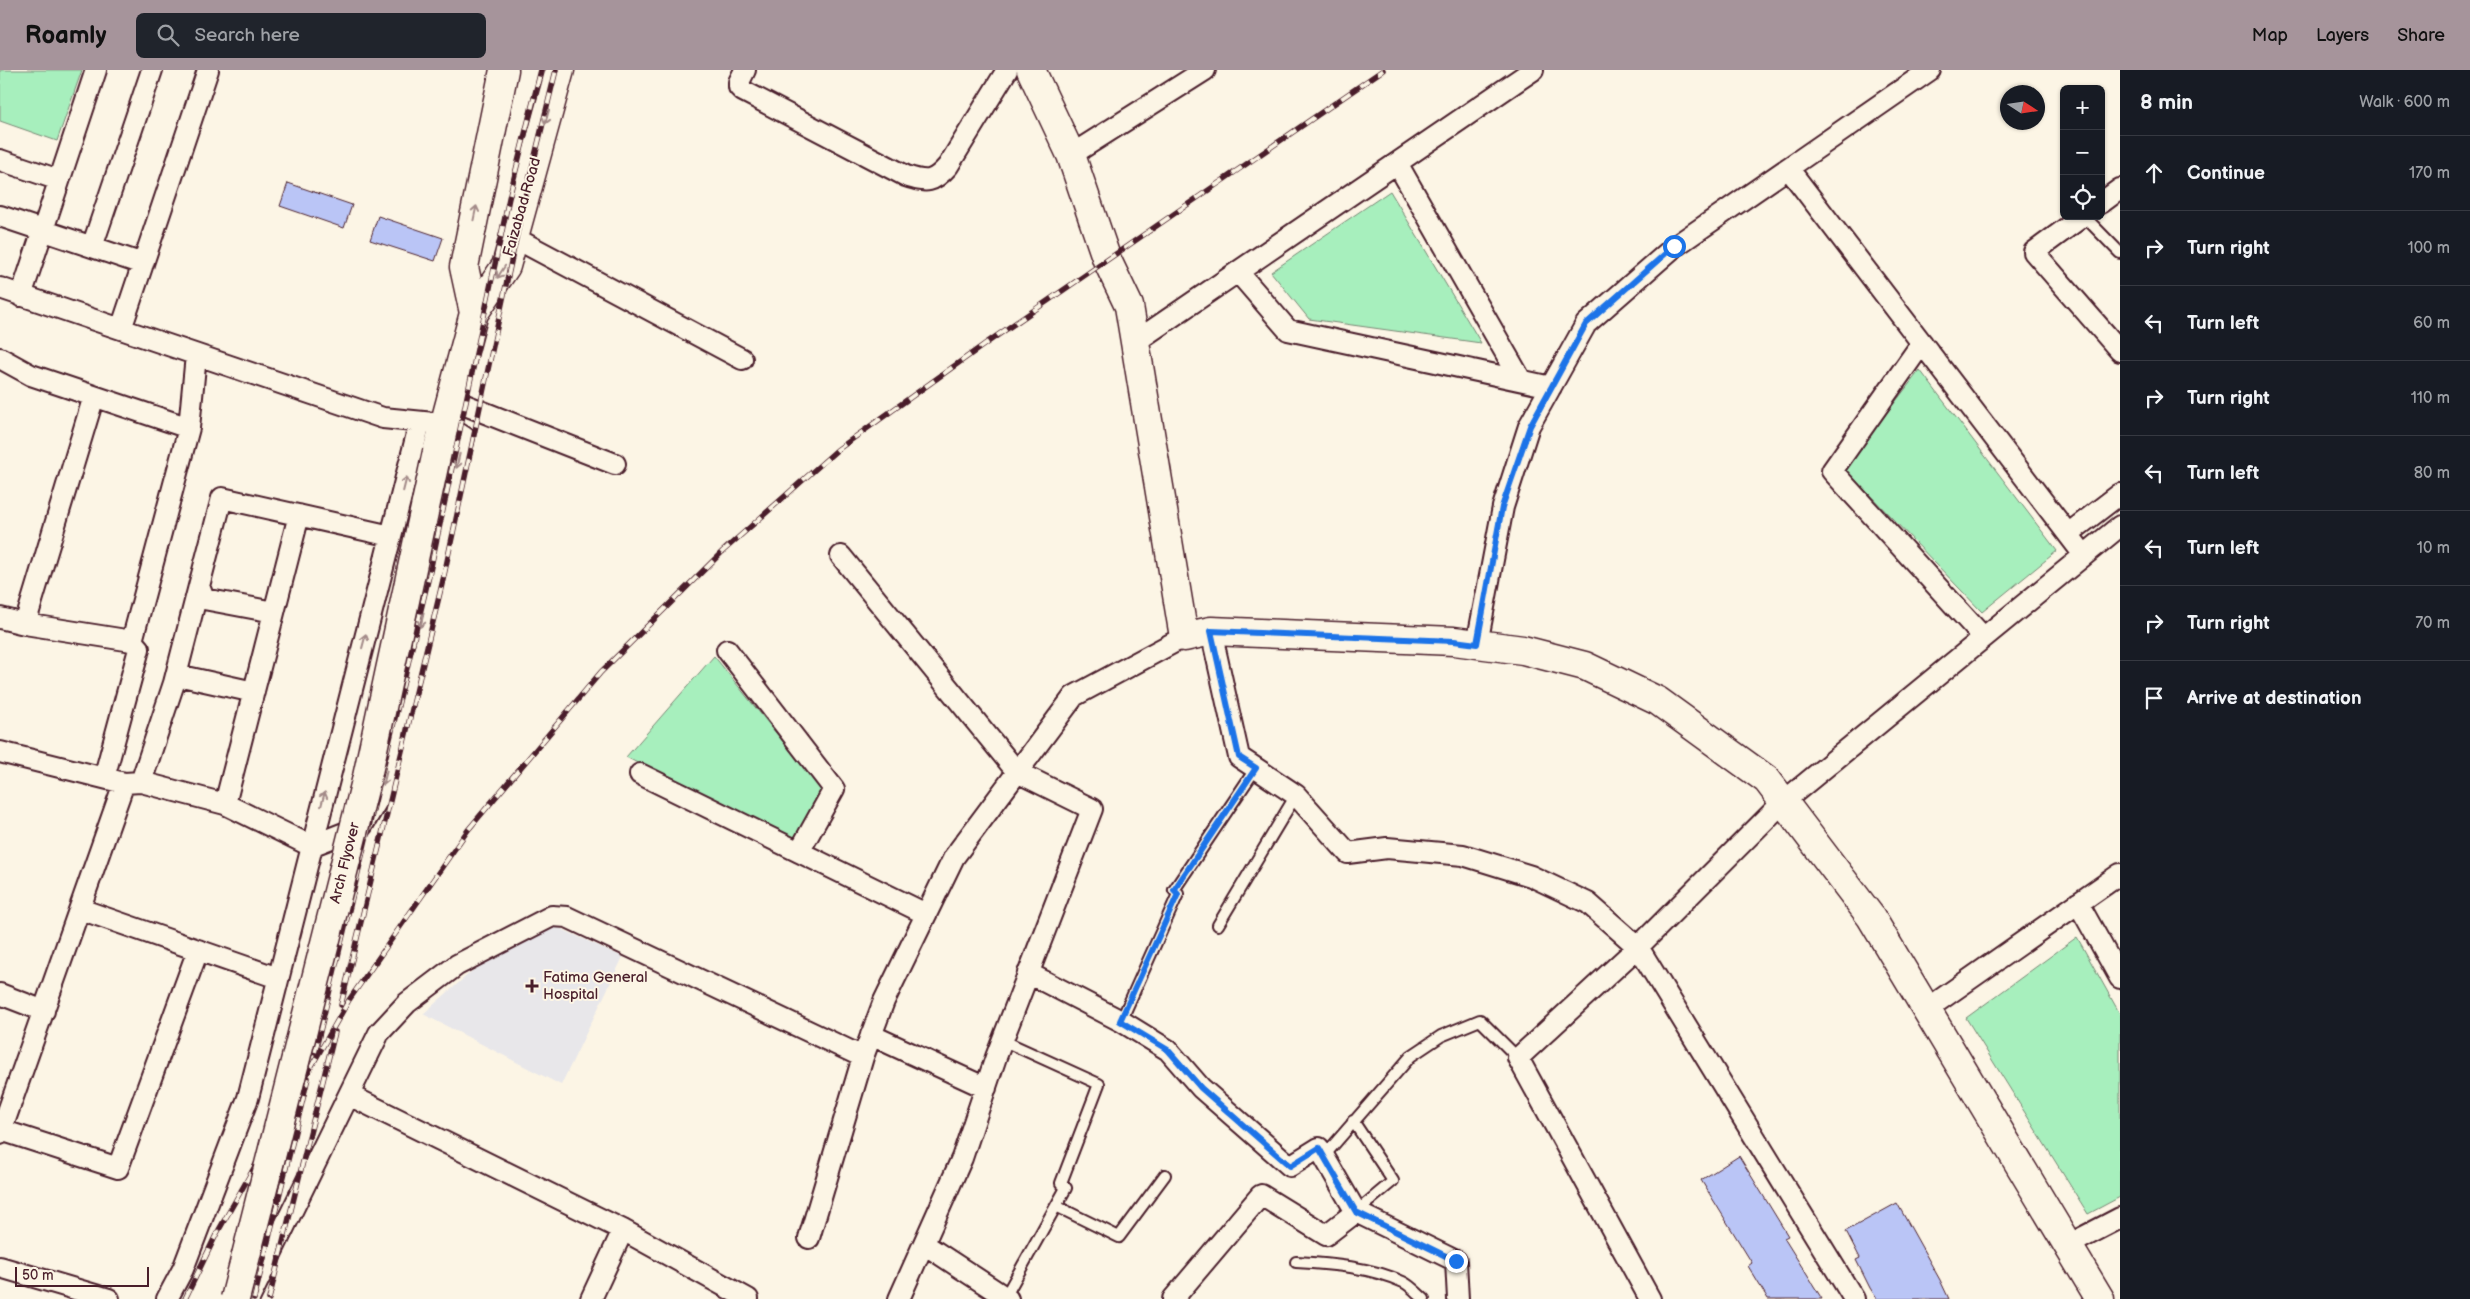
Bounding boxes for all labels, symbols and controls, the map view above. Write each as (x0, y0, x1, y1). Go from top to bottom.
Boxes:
search box (136, 13, 486, 58)
text: Roamly (25, 21, 106, 50)
icon: search (154, 21, 182, 49)
text: Search here (194, 24, 300, 47)
text: Map (2252, 25, 2288, 46)
text: Layers (2316, 25, 2369, 46)
text: Share (2397, 25, 2445, 46)
north arrow (2000, 85, 2045, 130)
map controls (2060, 85, 2105, 220)
button: + (2060, 85, 2105, 130)
text: 8 min (2140, 90, 2193, 115)
text: Walk · 600 m (2359, 93, 2450, 112)
one-way arrow (542, 109, 552, 125)
button: − (2060, 130, 2105, 175)
street label: Faizabad Road (499, 155, 545, 259)
icon: ahead (2140, 159, 2168, 187)
text: Continue (2187, 162, 2265, 185)
text: 170 m (2409, 164, 2450, 183)
button: locate (2060, 175, 2105, 220)
one-way arrow (471, 206, 480, 222)
icon: right (2140, 234, 2168, 262)
route start (1663, 235, 1686, 258)
text: Turn right (2187, 237, 2270, 260)
text: 100 m (2407, 239, 2450, 258)
one-way arrow (496, 265, 506, 279)
icon: left (2140, 309, 2168, 337)
text: Turn left (2187, 312, 2259, 335)
text: 60 m (2413, 314, 2450, 333)
icon: right (2140, 384, 2168, 412)
text: Turn right (2187, 387, 2270, 410)
text: 110 m (2411, 389, 2450, 408)
one-way arrow (453, 453, 462, 469)
icon: left (2140, 459, 2168, 487)
text: Turn left (2187, 462, 2259, 485)
text: 80 m (2414, 464, 2450, 483)
one-way arrow (400, 476, 410, 492)
icon: left (2140, 534, 2168, 562)
text: Turn left (2187, 537, 2259, 560)
text: 10 m (2417, 539, 2450, 558)
icon: right (2140, 609, 2168, 637)
one-way arrow (417, 611, 426, 627)
text: Turn right (2187, 612, 2270, 635)
text: 70 m (2415, 614, 2450, 633)
one-way arrow (360, 634, 369, 650)
icon: arrive (2140, 684, 2168, 712)
text: Arrive at destination (2187, 687, 2362, 710)
one-way arrow (380, 769, 389, 785)
one-way arrow (319, 791, 329, 807)
street label: Arch Flyover (326, 820, 364, 906)
place label: Fatima General Hospital (543, 968, 648, 1004)
marker: Fatima General Hospital (525, 979, 539, 993)
route end (1445, 1250, 1468, 1273)
scale bar (15, 1264, 149, 1287)
text: 50 m (22, 1267, 54, 1284)

